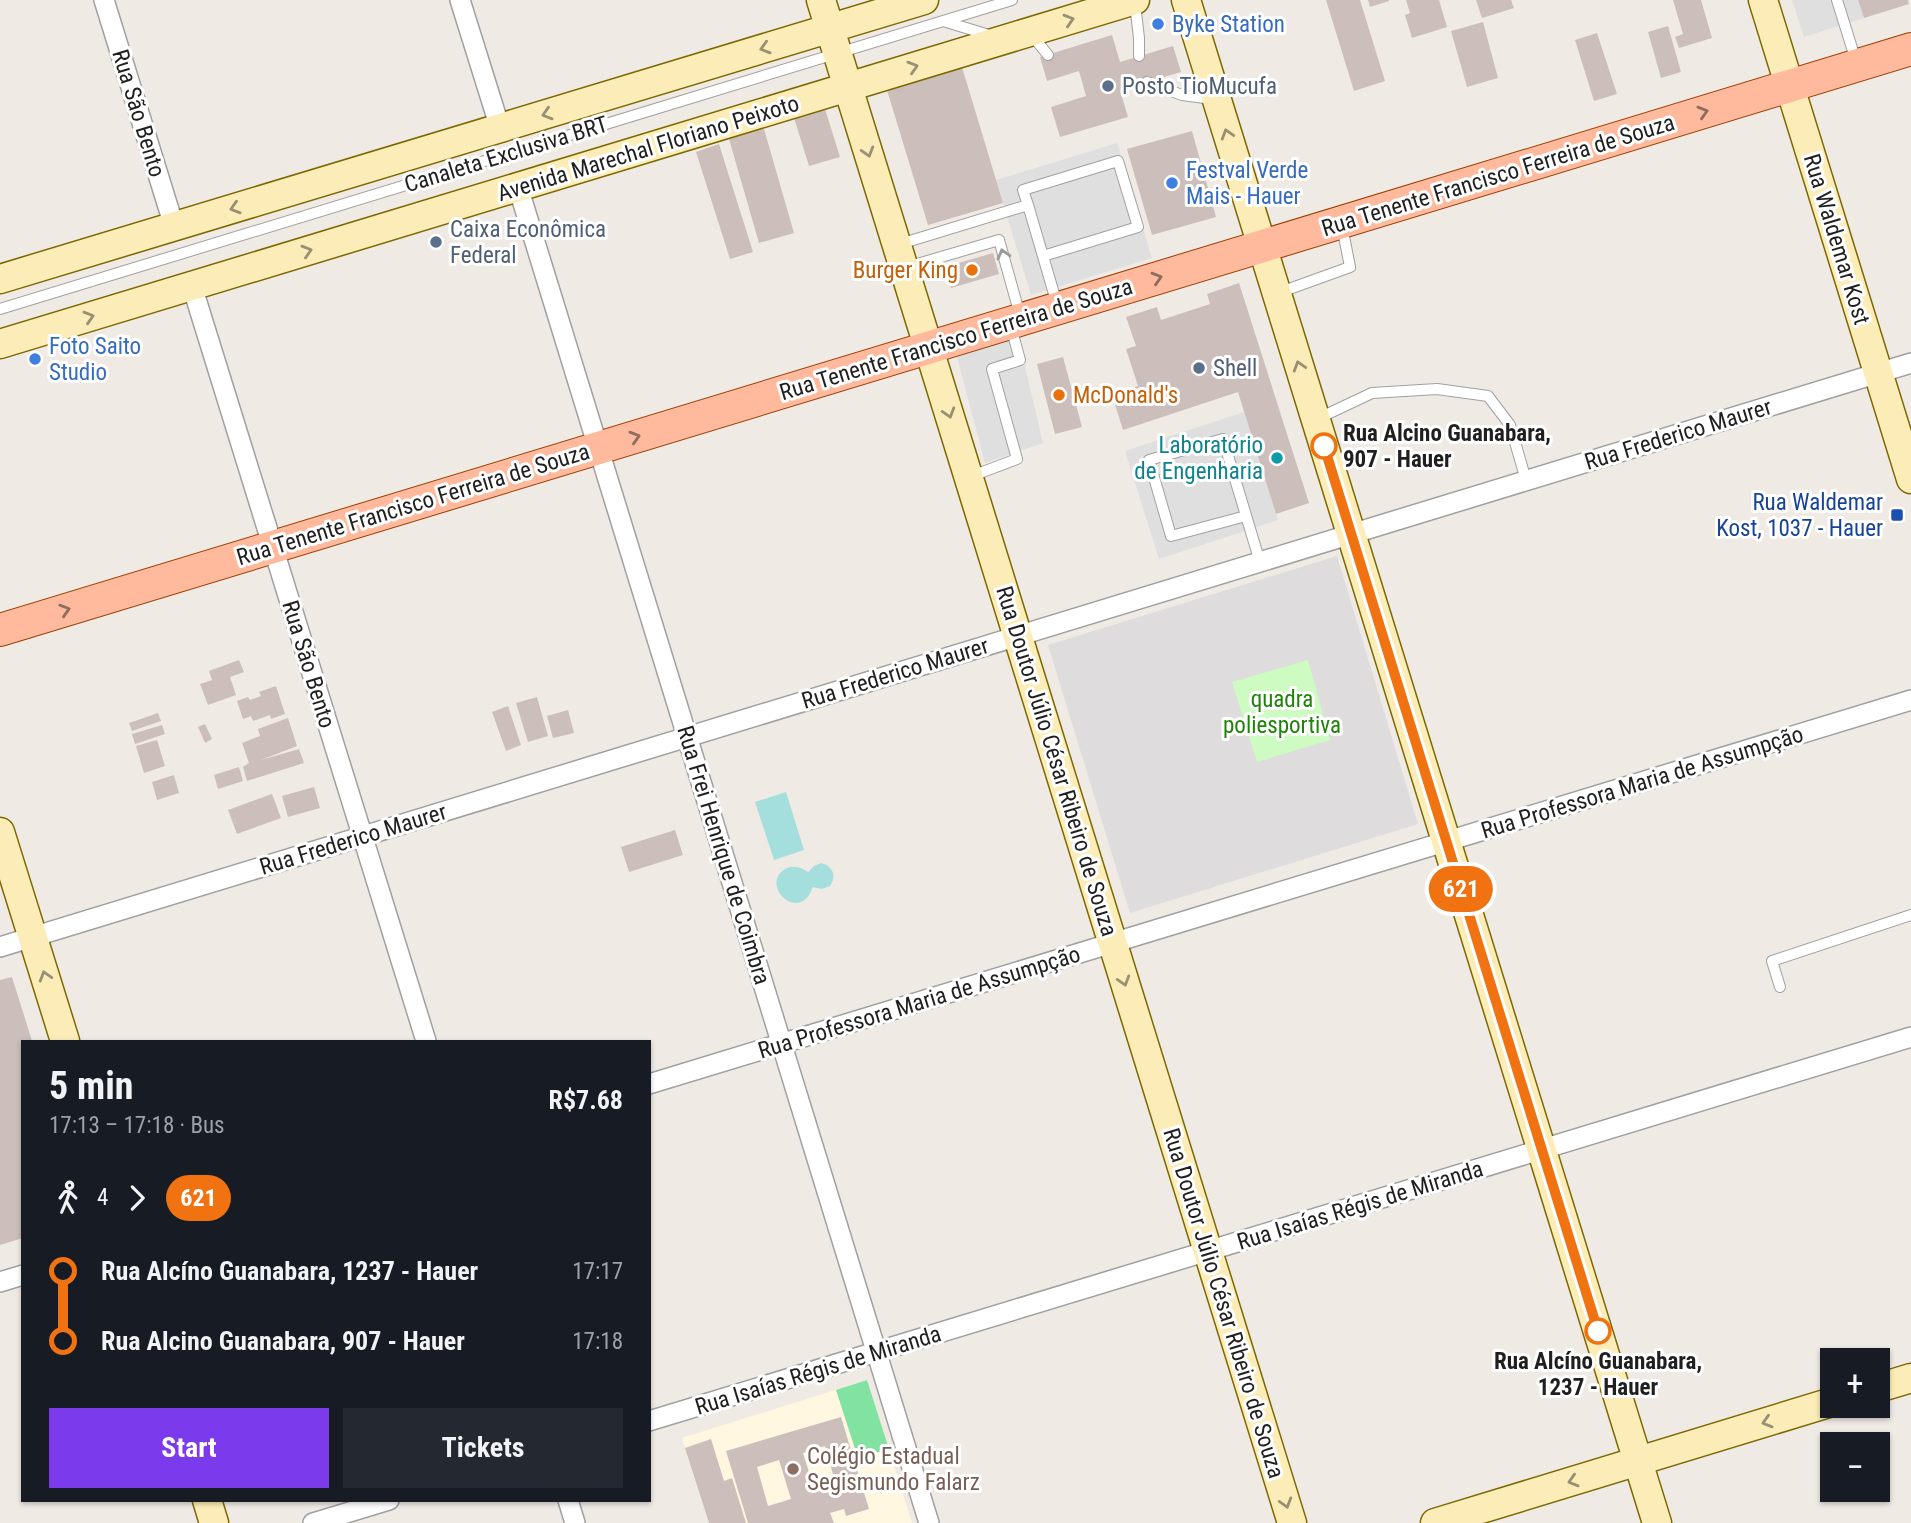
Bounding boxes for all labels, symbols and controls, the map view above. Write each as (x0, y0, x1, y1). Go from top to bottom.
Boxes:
place label: Byke Station (1172, 11, 1285, 38)
one-way arrow (1063, 14, 1075, 29)
marker: Byke Station (1150, 16, 1166, 32)
one-way arrow (759, 40, 771, 55)
street label: Rua São Bento (106, 46, 171, 180)
one-way arrow (907, 61, 919, 76)
place label: Posto TioMucufa (1122, 73, 1277, 100)
marker: Posto TioMucufa (1100, 78, 1116, 94)
street label: Avenida Marechal Floriano Peixoto (494, 90, 802, 207)
one-way arrow (541, 105, 553, 120)
one-way arrow (1697, 106, 1709, 121)
street label: Rua Tenente Francisco Ferreira de Souza (1318, 109, 1678, 242)
street label: Canaleta Exclusiva BRT (401, 111, 611, 198)
one-way arrow (1221, 129, 1236, 141)
one-way arrow (860, 146, 875, 158)
street label: Rua Waldemar Kost (1798, 151, 1875, 328)
place label: Festval Verde Mais - Hauer (1186, 157, 1308, 210)
marker: Festval Verde Mais - Hauer (1164, 175, 1180, 191)
one-way arrow (229, 199, 241, 214)
place label: Caixa Econômica Federal (450, 216, 606, 269)
marker: Caixa Econômica Federal (428, 234, 444, 250)
one-way arrow (300, 245, 312, 260)
one-way arrow (996, 248, 1011, 260)
place label: Burger King (853, 257, 958, 284)
marker: Burger King (964, 262, 980, 278)
one-way arrow (1151, 272, 1163, 287)
street label: Rua Tenente Francisco Ferreira de Souza (776, 273, 1136, 406)
one-way arrow (83, 311, 95, 326)
place label: Foto Saito Studio (49, 333, 141, 386)
marker: Foto Saito Studio (27, 351, 43, 367)
place label: Shell (1213, 355, 1257, 382)
marker: Shell (1191, 360, 1207, 376)
one-way arrow (1293, 361, 1307, 373)
place label: McDonald's (1073, 382, 1178, 409)
marker: McDonald's (1051, 387, 1067, 403)
street label: Rua Frederico Maurer (1581, 393, 1775, 476)
one-way arrow (940, 407, 955, 419)
place label: Rua Alcino Guanabara, 907 - Hauer (1343, 420, 1551, 473)
one-way arrow (628, 430, 640, 445)
place label: Laboratório de Engenharia (1134, 432, 1263, 485)
marker: Rua Alcino Guanabara, 907 - Hauer (1311, 433, 1337, 459)
street label: Rua Tenente Francisco Ferreira de Souza (233, 438, 593, 571)
marker: Laboratório de Engenharia (1269, 450, 1285, 466)
place label: Rua Waldemar Kost, 1037 - Hauer (1716, 489, 1883, 542)
marker: Rua Waldemar Kost, 1037 - Hauer (1889, 507, 1905, 523)
street label: Rua Doutor Júlio César Ribeiro de Souza (990, 583, 1123, 939)
street label: Rua São Bento (276, 597, 341, 731)
one-way arrow (59, 603, 71, 618)
street label: Rua Frederico Maurer (798, 632, 992, 715)
park label: quadra poliesportiva (1223, 686, 1341, 739)
street label: Rua Professora Maria de Assumpção (1478, 721, 1807, 844)
street label: Rua Frei Henrique de Coimbra (671, 722, 776, 988)
street label: Rua Frederico Maurer (256, 798, 450, 881)
line badge: 621 (1421, 866, 1501, 912)
text: 621 (1443, 875, 1479, 903)
street label: Rua Professora Maria de Assumpção (755, 941, 1084, 1064)
one-way arrow (38, 970, 53, 982)
one-way arrow (1116, 975, 1131, 987)
text: 5 min (49, 1064, 133, 1108)
text: R$7.68 (549, 1085, 623, 1115)
text: 17:13 – 17:18 · Bus (49, 1112, 225, 1139)
street label: Rua Doutor Júlio César Ribeiro de Souza (1157, 1125, 1290, 1481)
street label: Rua Isaías Régis de Miranda (1234, 1155, 1486, 1256)
icon: walk (49, 1179, 87, 1217)
icon: forward (118, 1179, 156, 1217)
text: 4 (97, 1184, 108, 1211)
text: 621 (180, 1184, 217, 1212)
text: Rua Alcíno Guanabara, 1237 - Hauer (101, 1256, 478, 1286)
text: 17:17 (572, 1258, 623, 1285)
marker: Rua Alcíno Guanabara, 1237 - Hauer (1585, 1318, 1611, 1344)
street label: Rua Isaías Régis de Miranda (692, 1320, 944, 1421)
text: Rua Alcino Guanabara, 907 - Hauer (101, 1326, 465, 1356)
text: 17:18 (572, 1328, 623, 1355)
place label: Rua Alcíno Guanabara, 1237 - Hauer (1494, 1348, 1702, 1401)
map controls (1820, 1348, 1890, 1502)
button: + (1820, 1348, 1890, 1418)
button: Start (49, 1408, 329, 1488)
button: Tickets (343, 1408, 623, 1488)
one-way arrow (1761, 1414, 1774, 1428)
button: − (1820, 1432, 1890, 1502)
place label: Colégio Estadual Segismundo Falarz (807, 1443, 980, 1496)
marker: Colégio Estadual Segismundo Falarz (785, 1461, 801, 1477)
one-way arrow (1567, 1473, 1579, 1488)
one-way arrow (1277, 1497, 1292, 1509)

